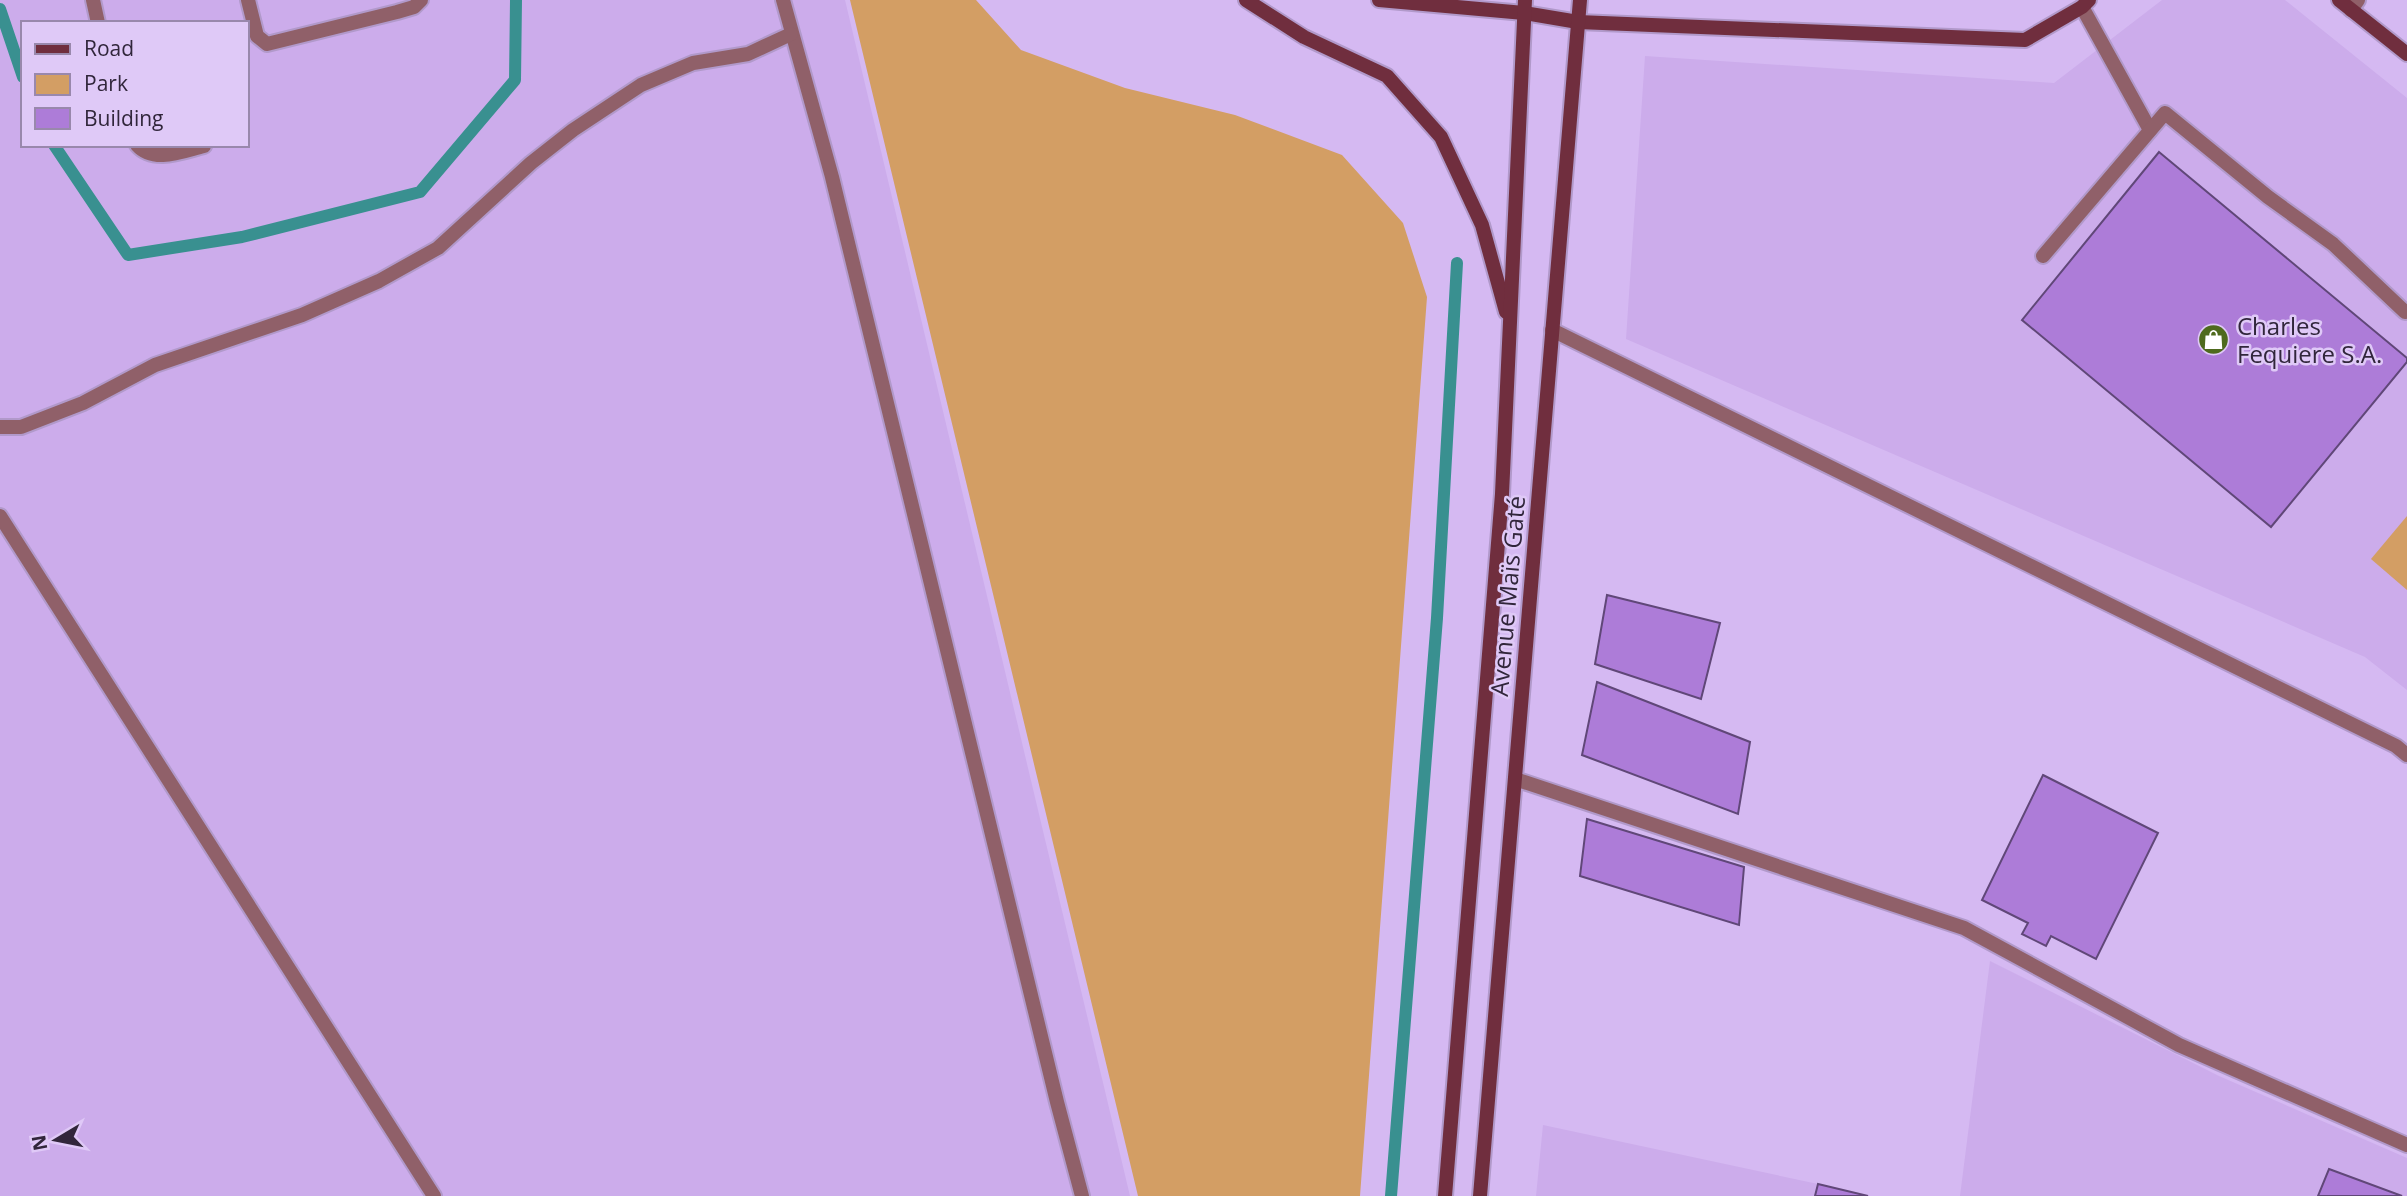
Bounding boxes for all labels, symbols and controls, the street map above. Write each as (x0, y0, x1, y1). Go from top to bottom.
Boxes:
legend (21, 21, 248, 147)
text: Road (84, 34, 134, 62)
text: Park (84, 69, 128, 97)
text: Building (84, 104, 163, 132)
place label: Charles Fequiere S.A. (2237, 309, 2382, 370)
shop icon: Charles Fequiere S.A. (2197, 322, 2231, 356)
street label: Avenue Maïs Gaté (1482, 494, 1532, 698)
north arrow (21, 1105, 91, 1175)
text: N (25, 1133, 53, 1153)

